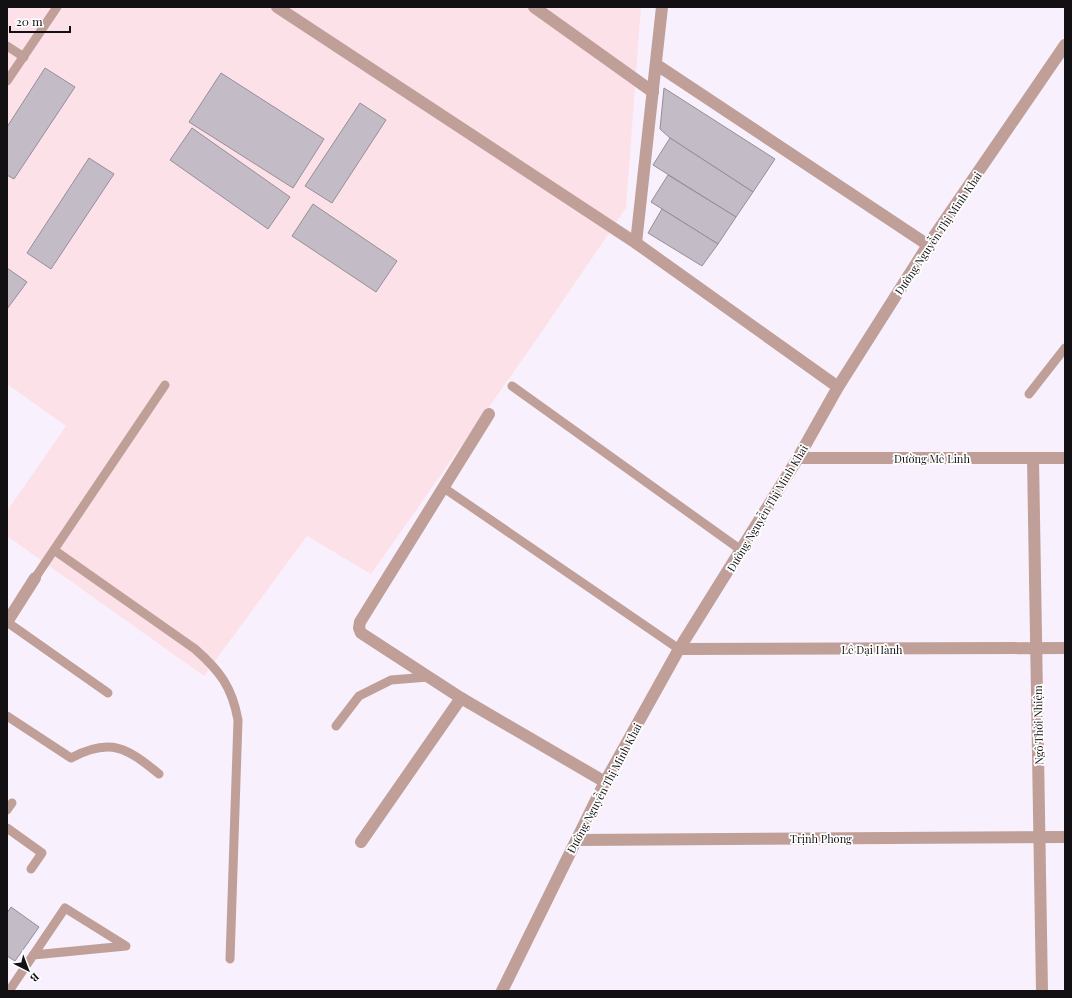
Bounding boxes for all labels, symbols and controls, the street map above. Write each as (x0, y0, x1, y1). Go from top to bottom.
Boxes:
scale bar (10, 8, 70, 34)
text: 20 m (16, 13, 43, 29)
street label: Đường Nguyễn Thị Minh Khai (891, 169, 985, 297)
street label: Đường Nguyễn Thị Minh Khai (723, 442, 811, 574)
street label: Đường Mê Linh (894, 451, 970, 466)
street label: Lê Đại Hành (842, 642, 903, 657)
street label: Ngô Thời Nhiệm (1030, 685, 1046, 765)
street label: Đường Nguyễn Thị Minh Khai (563, 720, 645, 856)
street label: Trịnh Phong (790, 831, 852, 846)
north arrow (8, 950, 48, 990)
text: B (27, 970, 43, 986)

